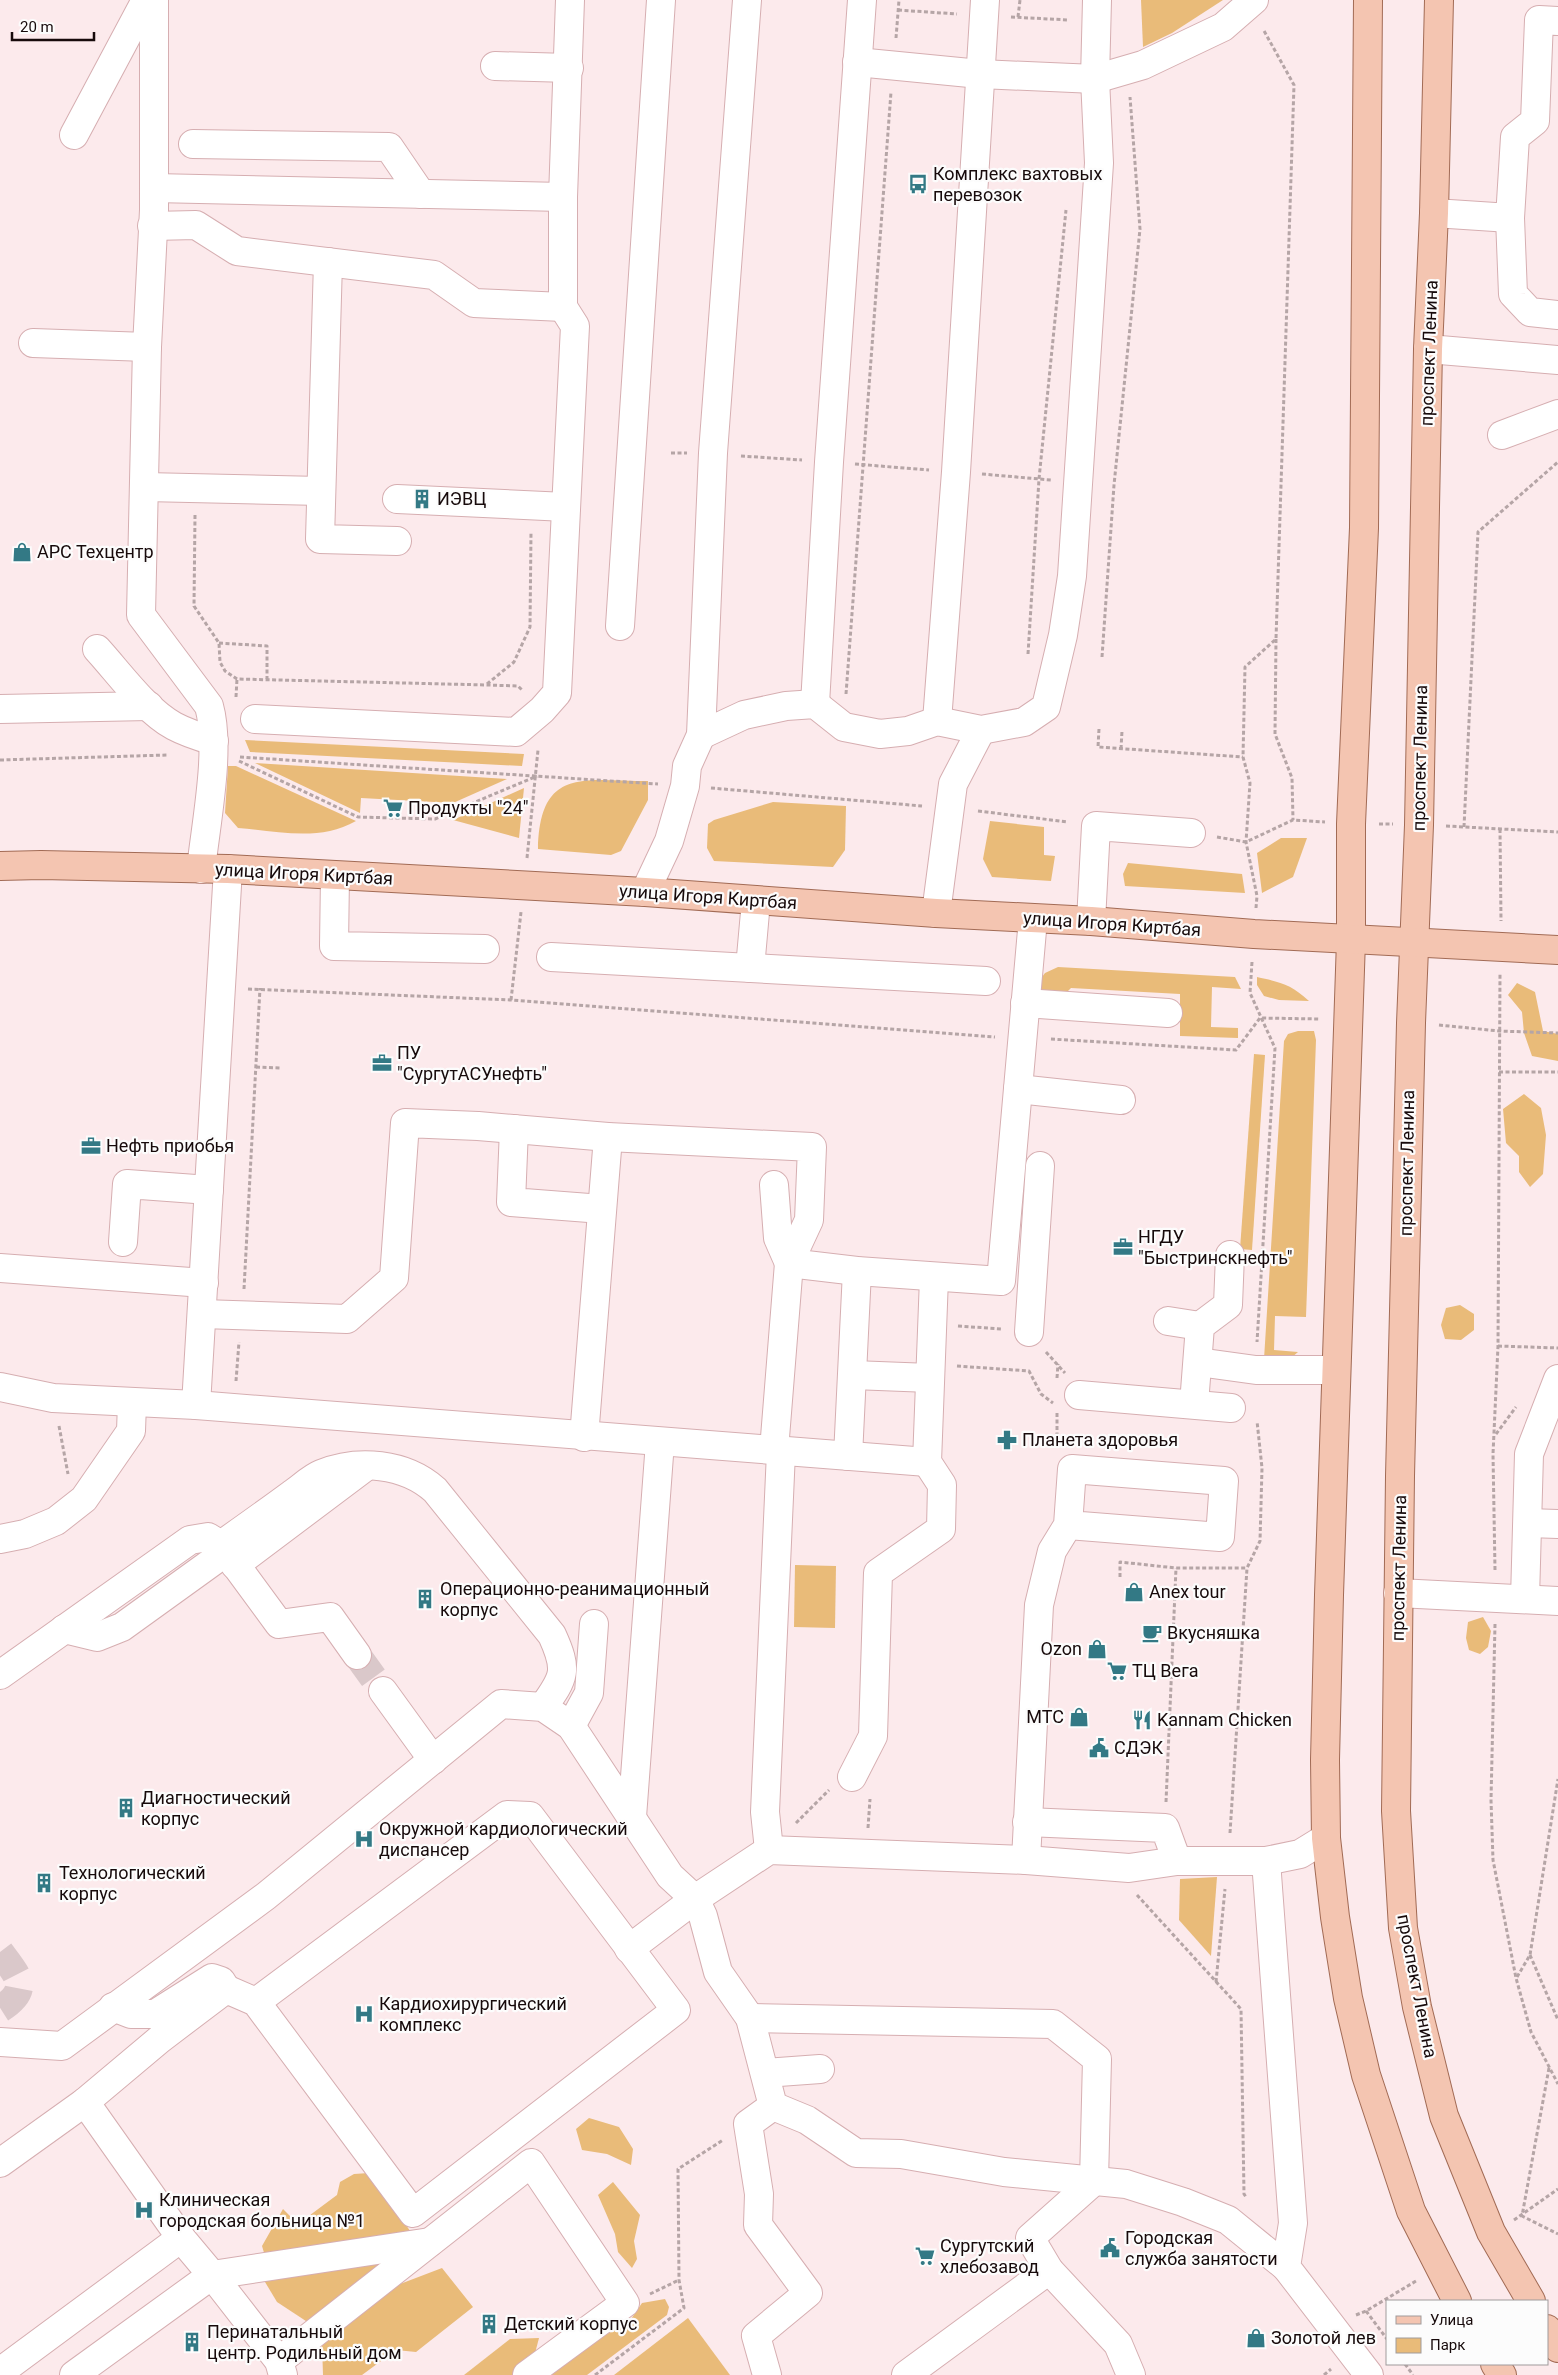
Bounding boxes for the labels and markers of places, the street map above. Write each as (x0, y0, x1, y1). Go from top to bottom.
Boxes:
place label: Комплекс вахтовых перевозок (933, 163, 1103, 205)
bus stop icon: Комплекс вахтовых перевозок (907, 173, 929, 195)
building icon: ИЭВЦ (411, 488, 433, 510)
place label: ИЭВЦ (437, 488, 486, 509)
shop icon: АРС Техцентр (11, 541, 33, 563)
place label: АРС Техцентр (37, 541, 154, 562)
supermarket icon: Продукты "24" (382, 797, 404, 819)
place label: Продукты "24" (408, 797, 529, 818)
place label: ПУ "СургутАСУнефть" (397, 1042, 547, 1084)
office icon: ПУ "СургутАСУнефть" (371, 1052, 393, 1074)
office icon: Нефть приобья (80, 1135, 102, 1157)
place label: Нефть приобья (106, 1135, 234, 1156)
place label: НГДУ "Быстринскнефть" (1138, 1226, 1293, 1268)
office icon: НГДУ "Быстринскнефть" (1112, 1236, 1134, 1258)
pharmacy icon: Планета здоровья (996, 1429, 1018, 1451)
place label: Планета здоровья (1022, 1429, 1178, 1450)
place label: Операционно-реанимационный корпус (440, 1578, 709, 1620)
shop icon: Anex tour (1123, 1581, 1145, 1603)
place label: Anex tour (1149, 1581, 1226, 1602)
building icon: Операционно-реанимационный корпус (414, 1588, 436, 1610)
cafe icon: Вкусняшка (1141, 1622, 1163, 1644)
place label: Вкусняшка (1167, 1622, 1260, 1643)
place label: Ozon (1041, 1638, 1082, 1659)
shop icon: Ozon (1086, 1638, 1108, 1660)
supermarket icon: ТЦ Вега (1106, 1660, 1128, 1682)
place label: ТЦ Вега (1132, 1660, 1198, 1681)
place label: МТС (1026, 1706, 1064, 1727)
shop icon: МТС (1068, 1706, 1090, 1728)
restaurant icon: Kannam Chicken (1131, 1709, 1153, 1731)
place label: Kannam Chicken (1157, 1709, 1292, 1730)
public building icon: СДЭК (1088, 1737, 1110, 1759)
place label: СДЭК (1114, 1737, 1163, 1758)
place label: Диагностический корпус (141, 1787, 291, 1829)
building icon: Диагностический корпус (115, 1797, 137, 1819)
place label: Окружной кардиологический диспансер (379, 1818, 628, 1860)
hospital icon: Окружной кардиологический диспансер (353, 1828, 375, 1850)
place label: Технологический корпус (59, 1862, 206, 1904)
building icon: Технологический корпус (33, 1872, 55, 1894)
place label: Кардиохирургический комплекс (379, 1993, 567, 2035)
hospital icon: Кардиохирургический комплекс (353, 2003, 375, 2025)
place label: Клиническая городская больница №1 (159, 2189, 365, 2231)
hospital icon: Клиническая городская больница №1 (133, 2199, 155, 2221)
place label: Городская служба занятости (1125, 2227, 1278, 2269)
place label: Сургутский хлебозавод (940, 2235, 1039, 2277)
public building icon: Городская служба занятости (1099, 2237, 1121, 2259)
supermarket icon: Сургутский хлебозавод (914, 2245, 936, 2267)
building icon: Детский корпус (478, 2313, 500, 2335)
place label: Детский корпус (504, 2313, 637, 2334)
place label: Перинатальный центр. Родильный дом (207, 2321, 402, 2363)
shop icon: Золотой лев (1245, 2327, 1267, 2349)
place label: Золотой лев (1271, 2327, 1376, 2348)
building icon: Перинатальный центр. Родильный дом (181, 2331, 203, 2353)

